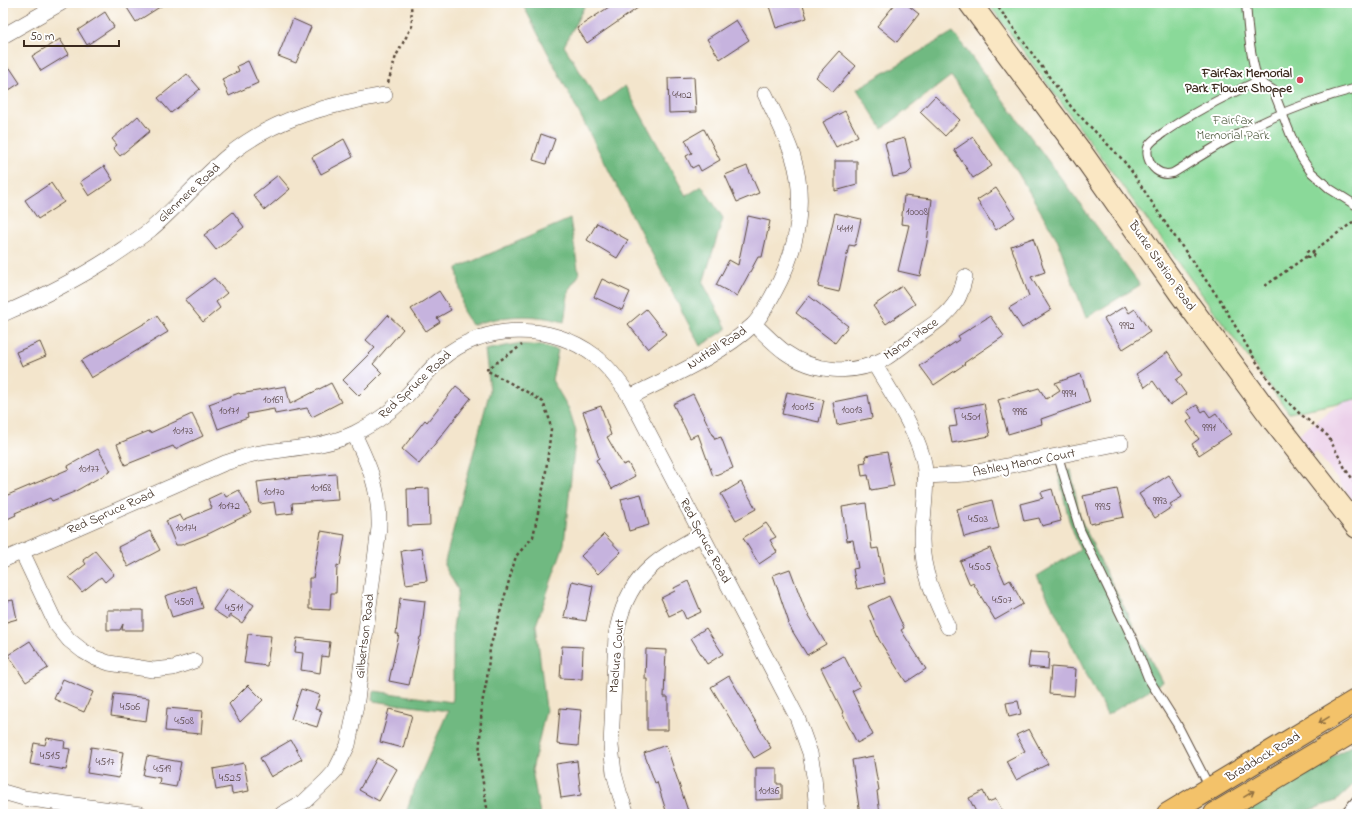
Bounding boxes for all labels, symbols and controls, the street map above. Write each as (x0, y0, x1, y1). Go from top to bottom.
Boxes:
scale bar (24, 22, 119, 48)
text: 50 m (30, 28, 54, 46)
place label: Fairfax Memorial Park Flower Shoppe (1185, 64, 1293, 98)
marker: Fairfax Memorial Park Flower Shoppe (1295, 75, 1305, 85)
house number: 4402 (672, 87, 692, 103)
park label: Fairfax Memorial Park (1197, 111, 1270, 145)
street label: Glenmere Road (153, 158, 225, 227)
house number: 10008 (906, 204, 928, 220)
street label: Burke Station Road (1123, 216, 1201, 315)
house number: 4411 (837, 221, 854, 237)
street label: Manor Place (880, 313, 942, 365)
house number: 9992 (1119, 318, 1135, 334)
street label: Nuttall Road (683, 321, 751, 374)
street label: Red Spruce Road (374, 346, 456, 424)
house number: 9994 (1062, 386, 1077, 402)
house number: 10169 (263, 392, 284, 408)
house number: 10015 (792, 399, 814, 415)
house number: 10013 (841, 402, 863, 418)
house number: 10171 (219, 403, 239, 419)
house number: 9996 (1013, 404, 1028, 420)
house number: 4501 (961, 409, 981, 425)
house number: 9991 (1202, 420, 1216, 436)
house number: 10173 (173, 423, 194, 439)
street label: Ashley Manor Court (971, 444, 1078, 483)
house number: 10177 (79, 461, 100, 477)
house number: 10168 (311, 480, 331, 496)
street label: Red Spruce Road (64, 484, 158, 540)
house number: 10170 (263, 484, 285, 500)
house number: 9993 (1153, 493, 1168, 509)
street label: Red Spruce Road (675, 495, 736, 587)
house number: 10172 (218, 498, 240, 514)
house number: 9995 (1095, 499, 1111, 515)
house number: 4503 (968, 511, 989, 527)
house number: 10174 (176, 520, 197, 536)
house number: 4505 (969, 559, 991, 575)
street label: Gilbertson Road (350, 592, 380, 679)
house number: 4507 (992, 592, 1013, 608)
house number: 4509 (175, 594, 194, 610)
house number: 4511 (225, 600, 243, 616)
street label: Maclura Court (604, 618, 630, 694)
house number: 4506 (120, 699, 140, 715)
house number: 4508 (174, 713, 194, 729)
one-way arrow (1318, 717, 1330, 725)
street label: Braddock Road (1221, 727, 1305, 787)
house number: 4515 (40, 748, 60, 764)
house number: 4517 (96, 754, 115, 770)
house number: 4519 (153, 761, 172, 777)
house number: 4525 (219, 770, 241, 786)
house number: 10136 (758, 783, 780, 799)
one-way arrow (1243, 790, 1254, 798)

